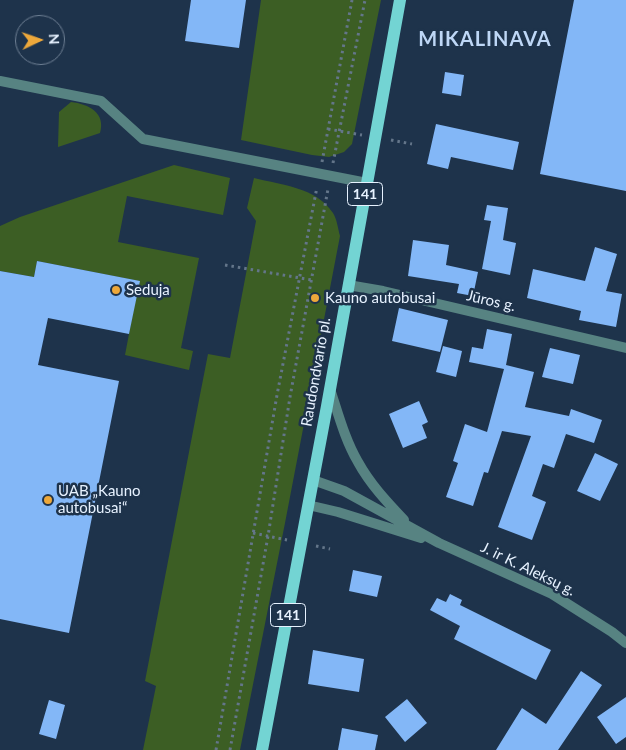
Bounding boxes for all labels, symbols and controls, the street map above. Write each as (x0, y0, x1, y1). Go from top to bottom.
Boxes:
north arrow (15, 15, 65, 65)
district label: MIKALINAVA (417, 28, 553, 52)
text: N (46, 33, 63, 45)
road number: 141 (348, 182, 382, 205)
place label: Seduja (126, 281, 170, 299)
marker: Seduja (110, 284, 122, 296)
street label: Jūros g. (465, 287, 517, 315)
place label: Kauno autobusai (325, 289, 435, 307)
marker: Kauno autobusai (309, 292, 321, 304)
street label: Raudondvario pl. (298, 316, 334, 428)
place label: UAB „Kauno autobusai“ (58, 482, 141, 517)
marker: UAB „Kauno autobusai“ (42, 494, 54, 506)
street label: J. ir K. Aleksų g. (478, 538, 578, 600)
road number: 141 (270, 604, 306, 626)

